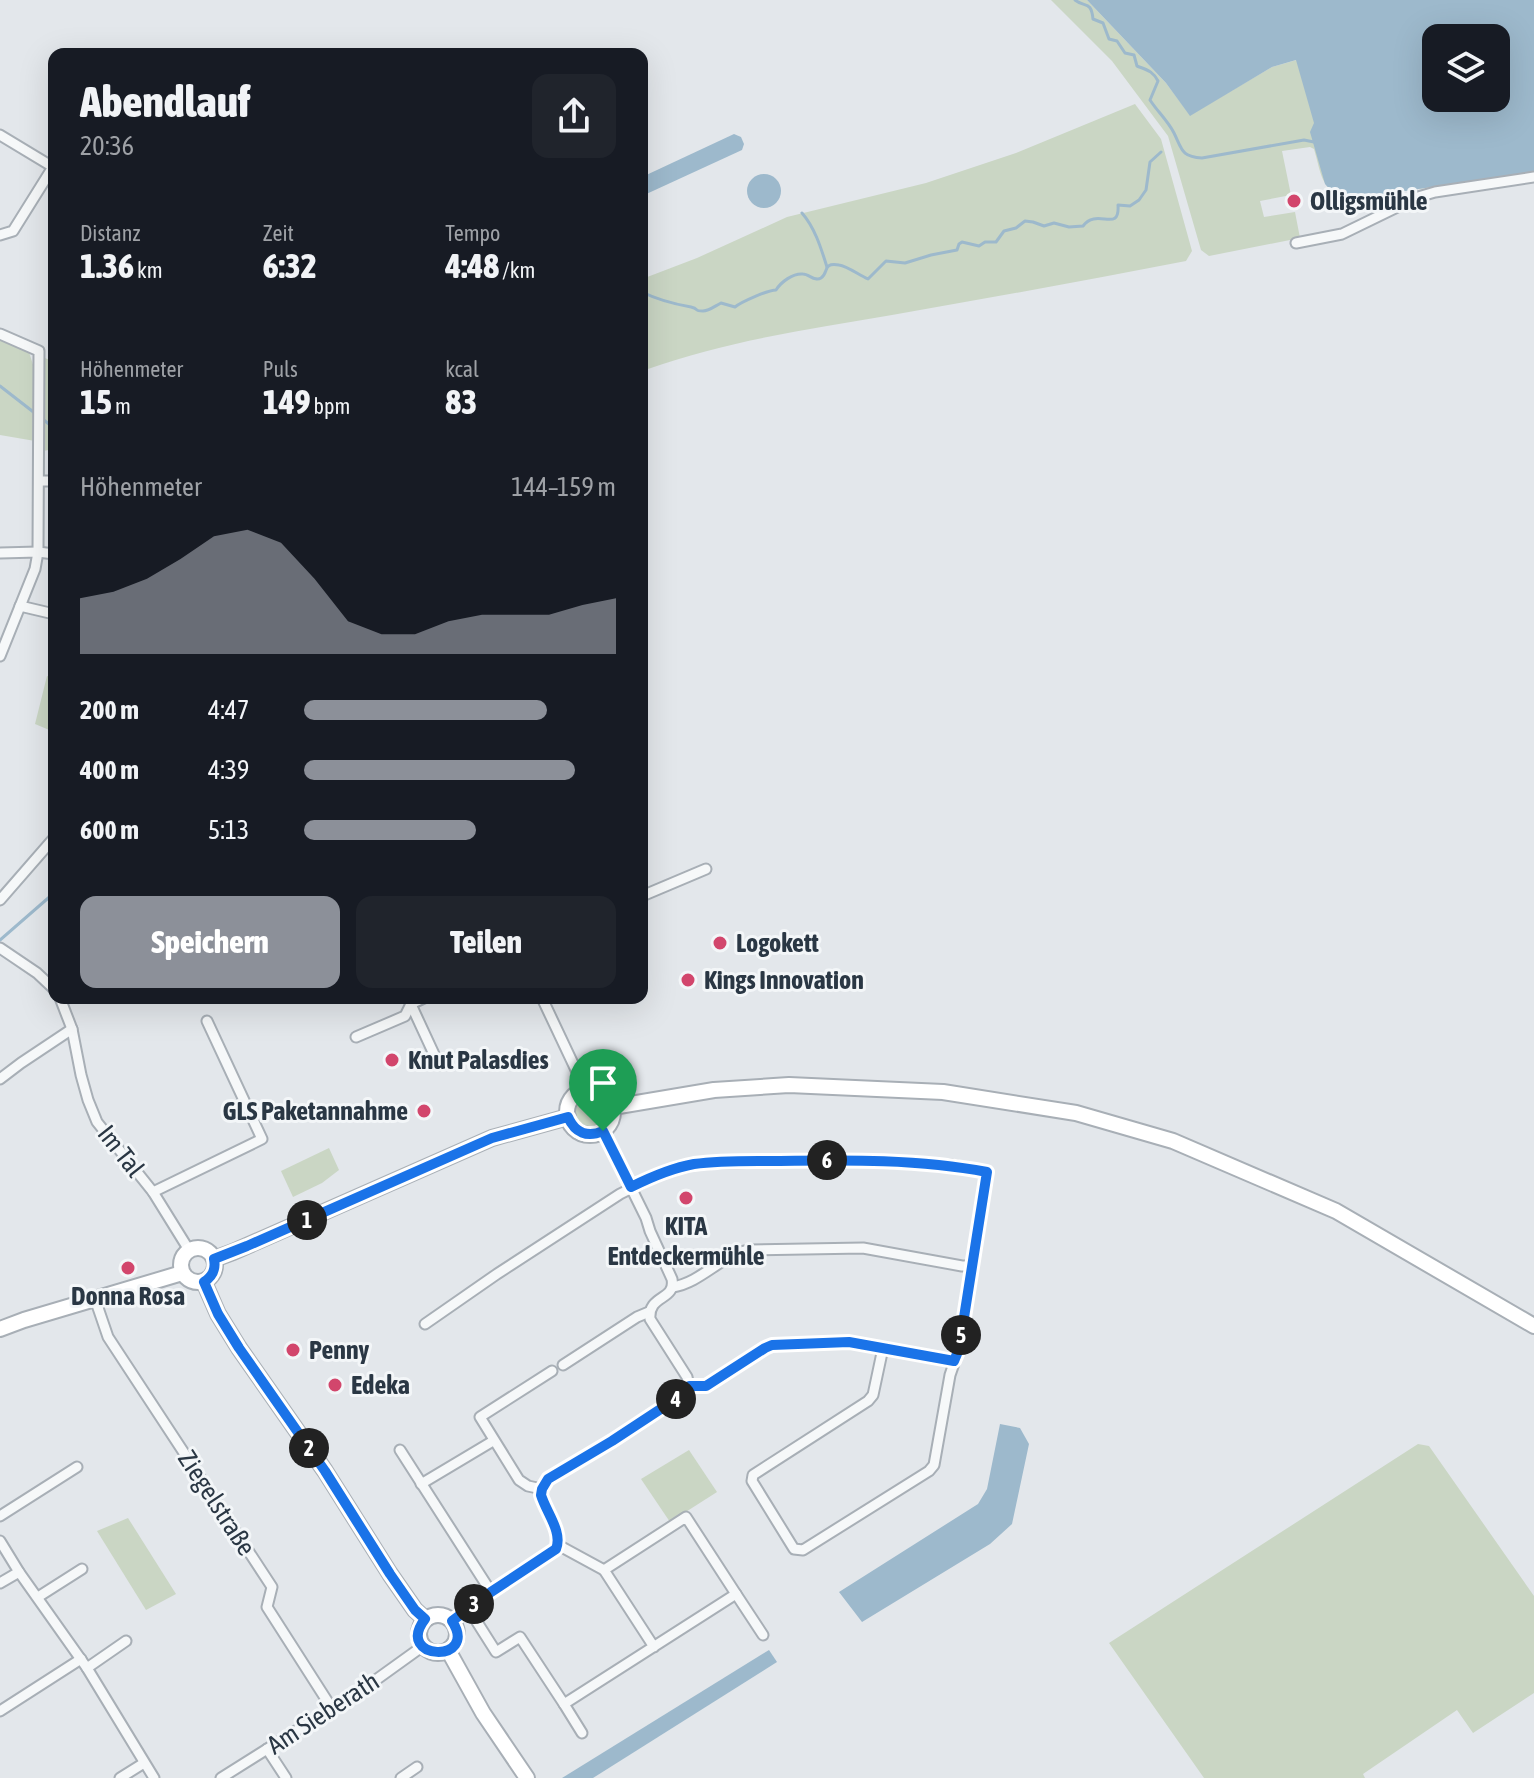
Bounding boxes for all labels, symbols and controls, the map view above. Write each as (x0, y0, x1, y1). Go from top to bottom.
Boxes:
map controls (1422, 24, 1510, 112)
button: layers (1422, 24, 1510, 112)
button: share (532, 74, 616, 158)
text: Abendlauf (80, 76, 250, 126)
text: 20:36 (80, 131, 134, 161)
place label: Olligsmühle (1310, 186, 1428, 216)
marker: Olligsmühle (1285, 192, 1303, 210)
text: Distanz (80, 220, 140, 246)
text: Zeit (263, 220, 294, 246)
text: Tempo (445, 220, 500, 246)
text: 1.36 (80, 246, 134, 285)
text: 6:32 (263, 246, 317, 285)
text: 4:48 (445, 246, 499, 285)
text: km (134, 257, 163, 283)
text: /km (499, 257, 535, 283)
text: Höhenmeter (80, 356, 183, 382)
text: Puls (263, 356, 298, 382)
text: kcal (445, 356, 479, 382)
text: 15 (80, 382, 112, 421)
text: 149 (263, 382, 311, 421)
text: 83 (445, 382, 477, 421)
text: m (112, 393, 131, 419)
text: bpm (311, 393, 350, 419)
text: Höhenmeter (80, 472, 202, 502)
text: 144–159 m (511, 472, 616, 502)
text: 200 m (80, 695, 139, 725)
text: 4:47 (208, 695, 249, 725)
text: 400 m (80, 755, 139, 785)
text: 4:39 (208, 755, 249, 785)
text: 600 m (80, 815, 139, 845)
text: 5:13 (208, 815, 249, 845)
button: Speichern (80, 896, 340, 988)
button: Teilen (356, 896, 616, 988)
place label: Logokett (736, 928, 819, 958)
marker: Logokett (711, 934, 729, 952)
place label: Kings Innovation (704, 965, 864, 995)
marker: Kings Innovation (679, 971, 697, 989)
place label: Knut Palasdies (408, 1045, 549, 1075)
pin (569, 1049, 637, 1131)
marker: Knut Palasdies (383, 1051, 401, 1069)
icon: arrive (581, 1061, 625, 1105)
place label: GLS Paketannahme (223, 1096, 408, 1126)
marker: GLS Paketannahme (415, 1102, 433, 1120)
street label: Im Tal (91, 1119, 151, 1183)
pin: 6 (807, 1140, 847, 1180)
text: 6 (822, 1147, 832, 1173)
marker: KITA Entdeckermühle (677, 1189, 695, 1207)
pin: 1 (287, 1200, 327, 1240)
text: 1 (302, 1207, 312, 1233)
place label: KITA Entdeckermühle (607, 1211, 765, 1271)
marker: Donna Rosa (119, 1259, 137, 1277)
place label: Donna Rosa (71, 1281, 185, 1311)
pin: 5 (941, 1315, 981, 1355)
text: 5 (956, 1322, 966, 1348)
place label: Penny (309, 1335, 370, 1365)
marker: Penny (284, 1341, 302, 1359)
place label: Edeka (351, 1370, 410, 1400)
marker: Edeka (326, 1376, 344, 1394)
pin: 4 (656, 1379, 696, 1419)
text: 4 (671, 1386, 681, 1412)
pin: 2 (289, 1428, 329, 1468)
text: 2 (304, 1435, 314, 1461)
street label: Ziegelstraße (172, 1445, 262, 1561)
pin: 3 (454, 1584, 494, 1624)
text: 3 (469, 1591, 479, 1617)
street label: Am Sieberath (261, 1666, 385, 1760)

